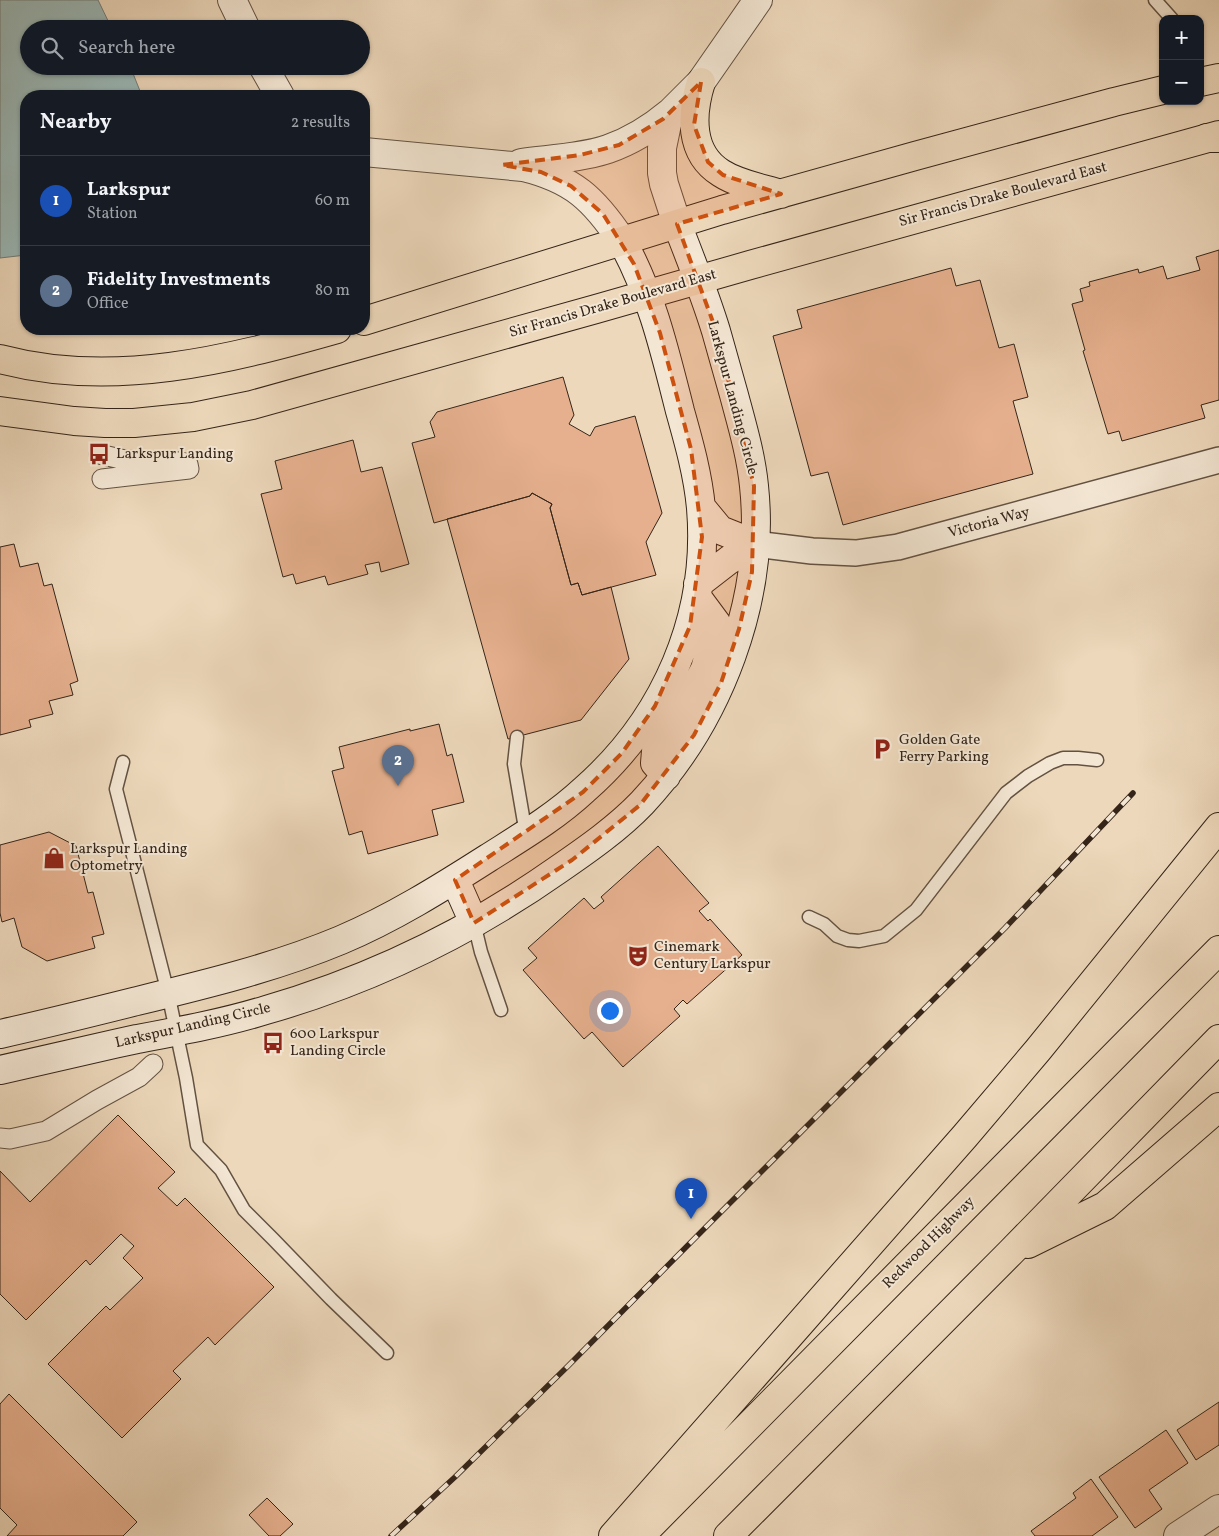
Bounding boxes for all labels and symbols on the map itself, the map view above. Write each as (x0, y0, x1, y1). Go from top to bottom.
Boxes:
street label: Sir Francis Drake Boulevard East (897, 157, 1109, 233)
street label: Sir Francis Drake Boulevard East (507, 264, 719, 344)
street label: Larkspur Landing Circle (701, 318, 763, 478)
bus stop icon: Larkspur Landing (86, 441, 112, 467)
place label: Larkspur Landing (116, 444, 234, 465)
street label: Victoria Way (946, 502, 1032, 544)
place label: Golden Gate Ferry Parking (899, 730, 989, 768)
parking icon: Golden Gate Ferry Parking (869, 736, 895, 762)
pin: 2 (382, 745, 414, 786)
place label: Larkspur Landing Optometry (70, 839, 188, 877)
shop icon: Larkspur Landing Optometry (41, 845, 67, 871)
place label: Cinemark Century Larkspur (654, 937, 771, 975)
theatre icon: Cinemark Century Larkspur (625, 943, 651, 969)
street label: Larkspur Landing Circle (113, 998, 273, 1054)
your location (597, 998, 623, 1024)
place label: 600 Larkspur Landing Circle (290, 1024, 386, 1062)
bus stop icon: 600 Larkspur Landing Circle (260, 1030, 286, 1056)
pin: 1 (675, 1178, 707, 1219)
street label: Redwood Highway (878, 1192, 980, 1294)

